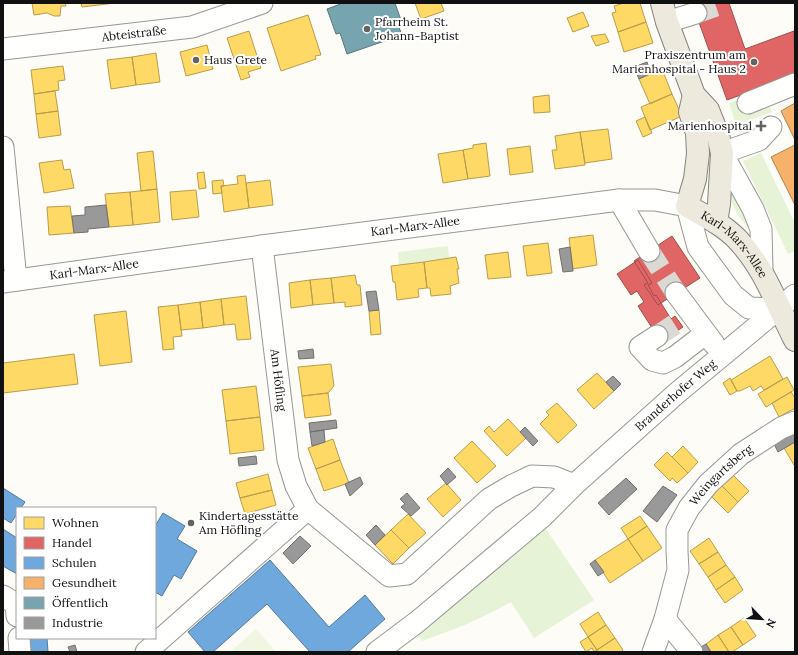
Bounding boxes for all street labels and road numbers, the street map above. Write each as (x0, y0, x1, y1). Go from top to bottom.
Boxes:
street label: Abteistraße (100, 22, 168, 45)
street label: Karl-Marx-Allee (699, 207, 771, 281)
street label: Karl-Marx-Allee (370, 213, 461, 239)
street label: Karl-Marx-Allee (49, 255, 140, 282)
street label: Am Höfling (267, 347, 290, 412)
street label: Branderhofer Weg (631, 356, 719, 434)
street label: Weingartsberg (686, 441, 755, 508)

